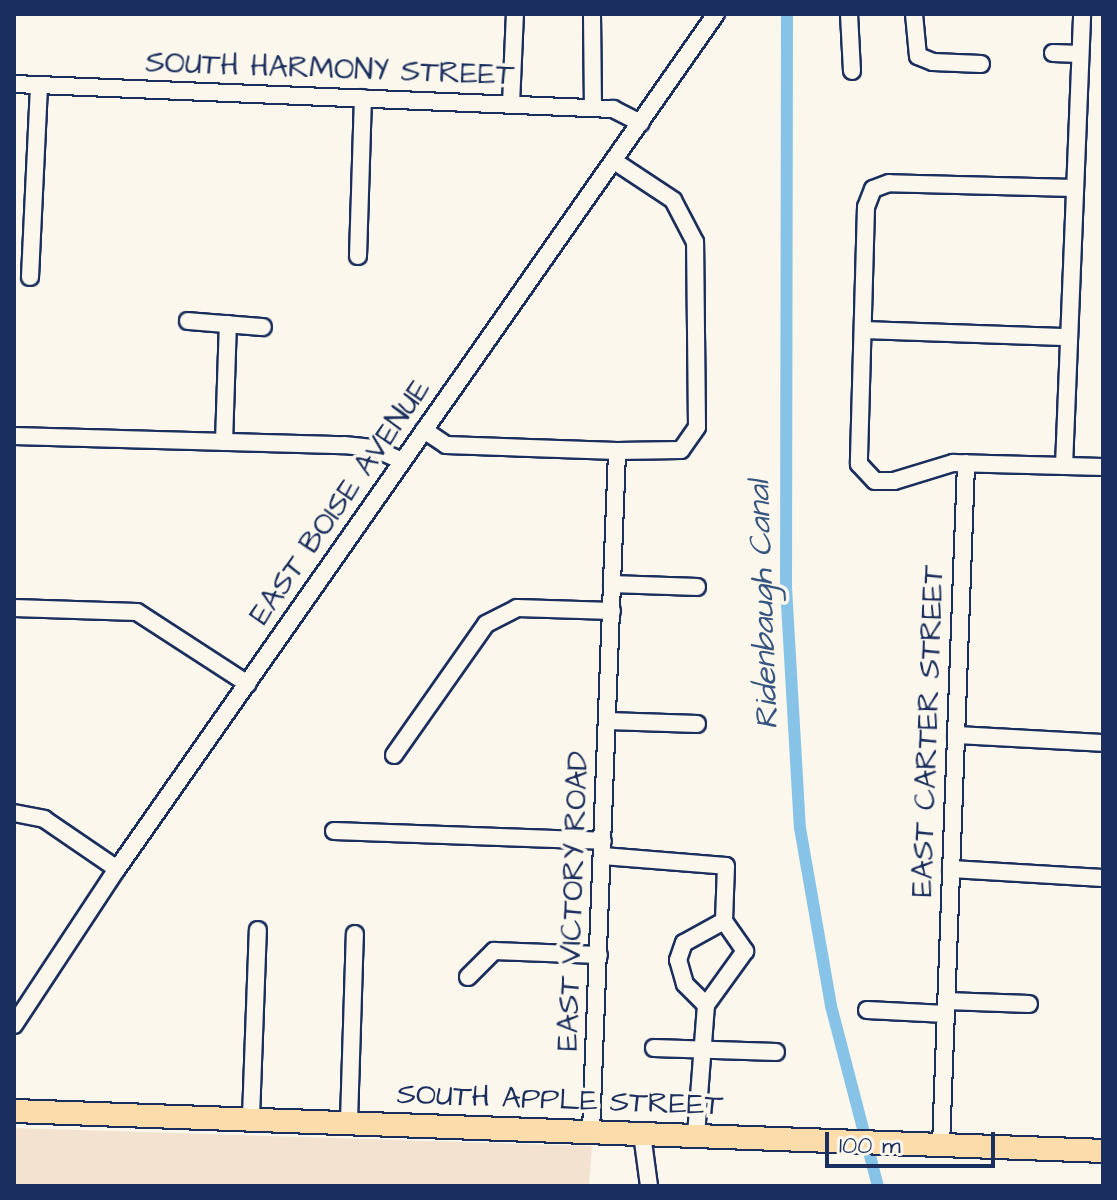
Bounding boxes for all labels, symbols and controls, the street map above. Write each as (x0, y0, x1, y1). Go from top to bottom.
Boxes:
street label: SOUTH HARMONY STREET (145, 45, 515, 93)
street label: EAST BOISE AVENUE (242, 372, 438, 632)
water label: Ridenbaugh Canal (740, 480, 788, 730)
street label: EAST CARTER STREET (904, 564, 952, 898)
street label: EAST VICTORY ROAD (550, 751, 596, 1051)
street label: SOUTH APPLE STREET (396, 1076, 724, 1124)
scale bar (829, 1116, 999, 1166)
text: 100 m (839, 1129, 901, 1163)

